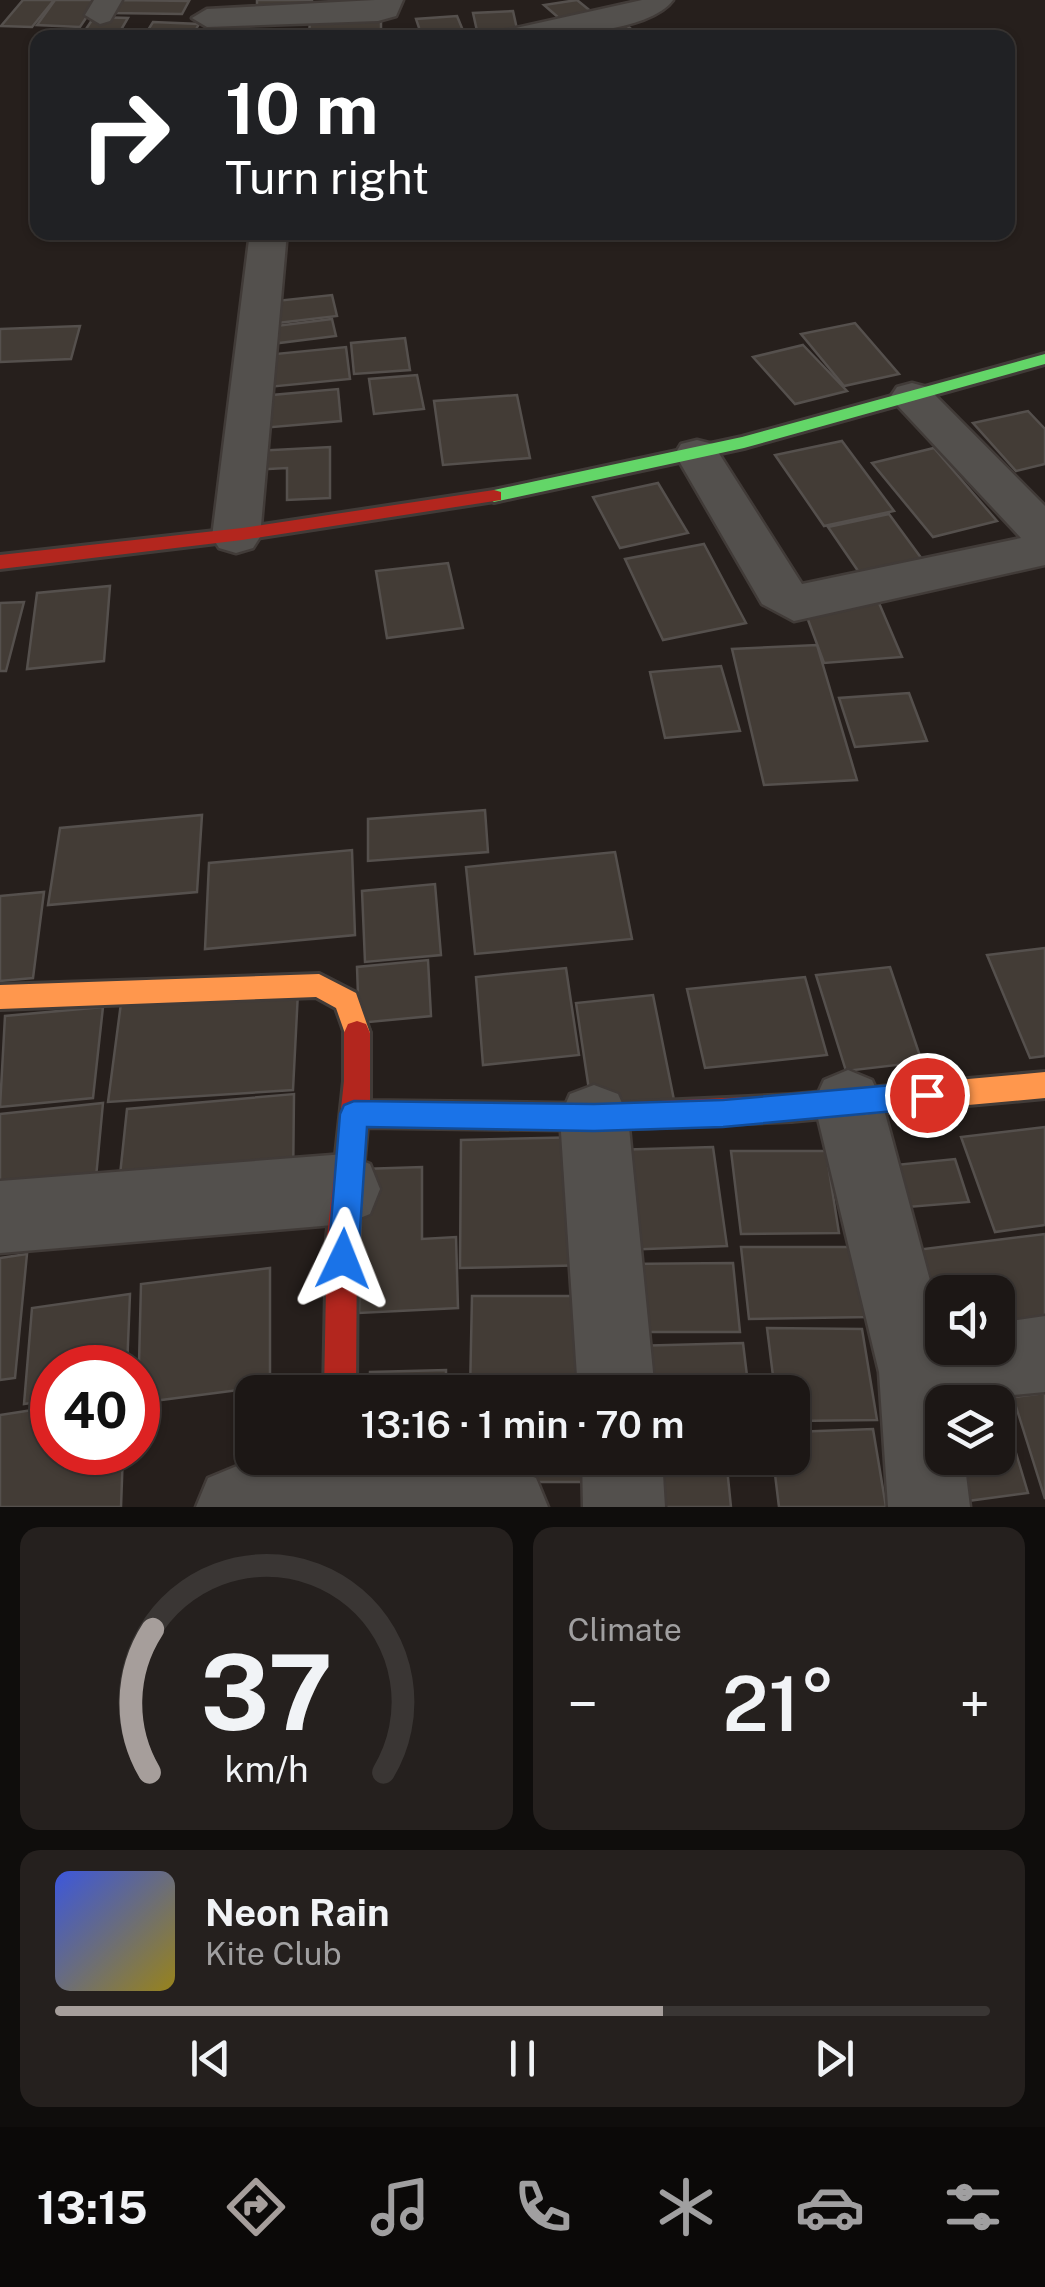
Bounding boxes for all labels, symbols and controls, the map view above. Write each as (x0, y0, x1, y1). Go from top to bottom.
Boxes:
text: 10 m (225, 67, 379, 150)
icon: right (60, 70, 190, 200)
text: Turn right (225, 151, 429, 204)
pin (885, 1053, 970, 1138)
icon: arrive (900, 1068, 955, 1123)
position arrow (291, 1207, 395, 1311)
map controls (925, 1275, 1015, 1475)
button: sound (925, 1275, 1015, 1365)
speed limit sign: 40 (30, 1345, 160, 1475)
button: layers (925, 1385, 1015, 1475)
text: 13:16 · 1 min · 70 m (361, 1402, 684, 1447)
text: Climate (568, 1611, 682, 1648)
text: 37 (200, 1631, 333, 1753)
text: 21° (722, 1660, 835, 1748)
text: − (568, 1672, 598, 1736)
text: + (960, 1672, 990, 1736)
text: km/h (224, 1748, 308, 1790)
text: Neon Rain (205, 1890, 389, 1935)
text: Kite Club (205, 1935, 342, 1972)
icon: previous (183, 2031, 238, 2086)
icon: pause (495, 2031, 550, 2086)
icon: next (807, 2031, 862, 2086)
icon: directions (221, 2172, 291, 2242)
icon: music (365, 2172, 435, 2242)
icon: phone (508, 2172, 578, 2242)
icon: climate (651, 2172, 721, 2242)
icon: car (795, 2172, 865, 2242)
icon: filters (938, 2172, 1008, 2242)
text: 13:15 (37, 2181, 148, 2234)

